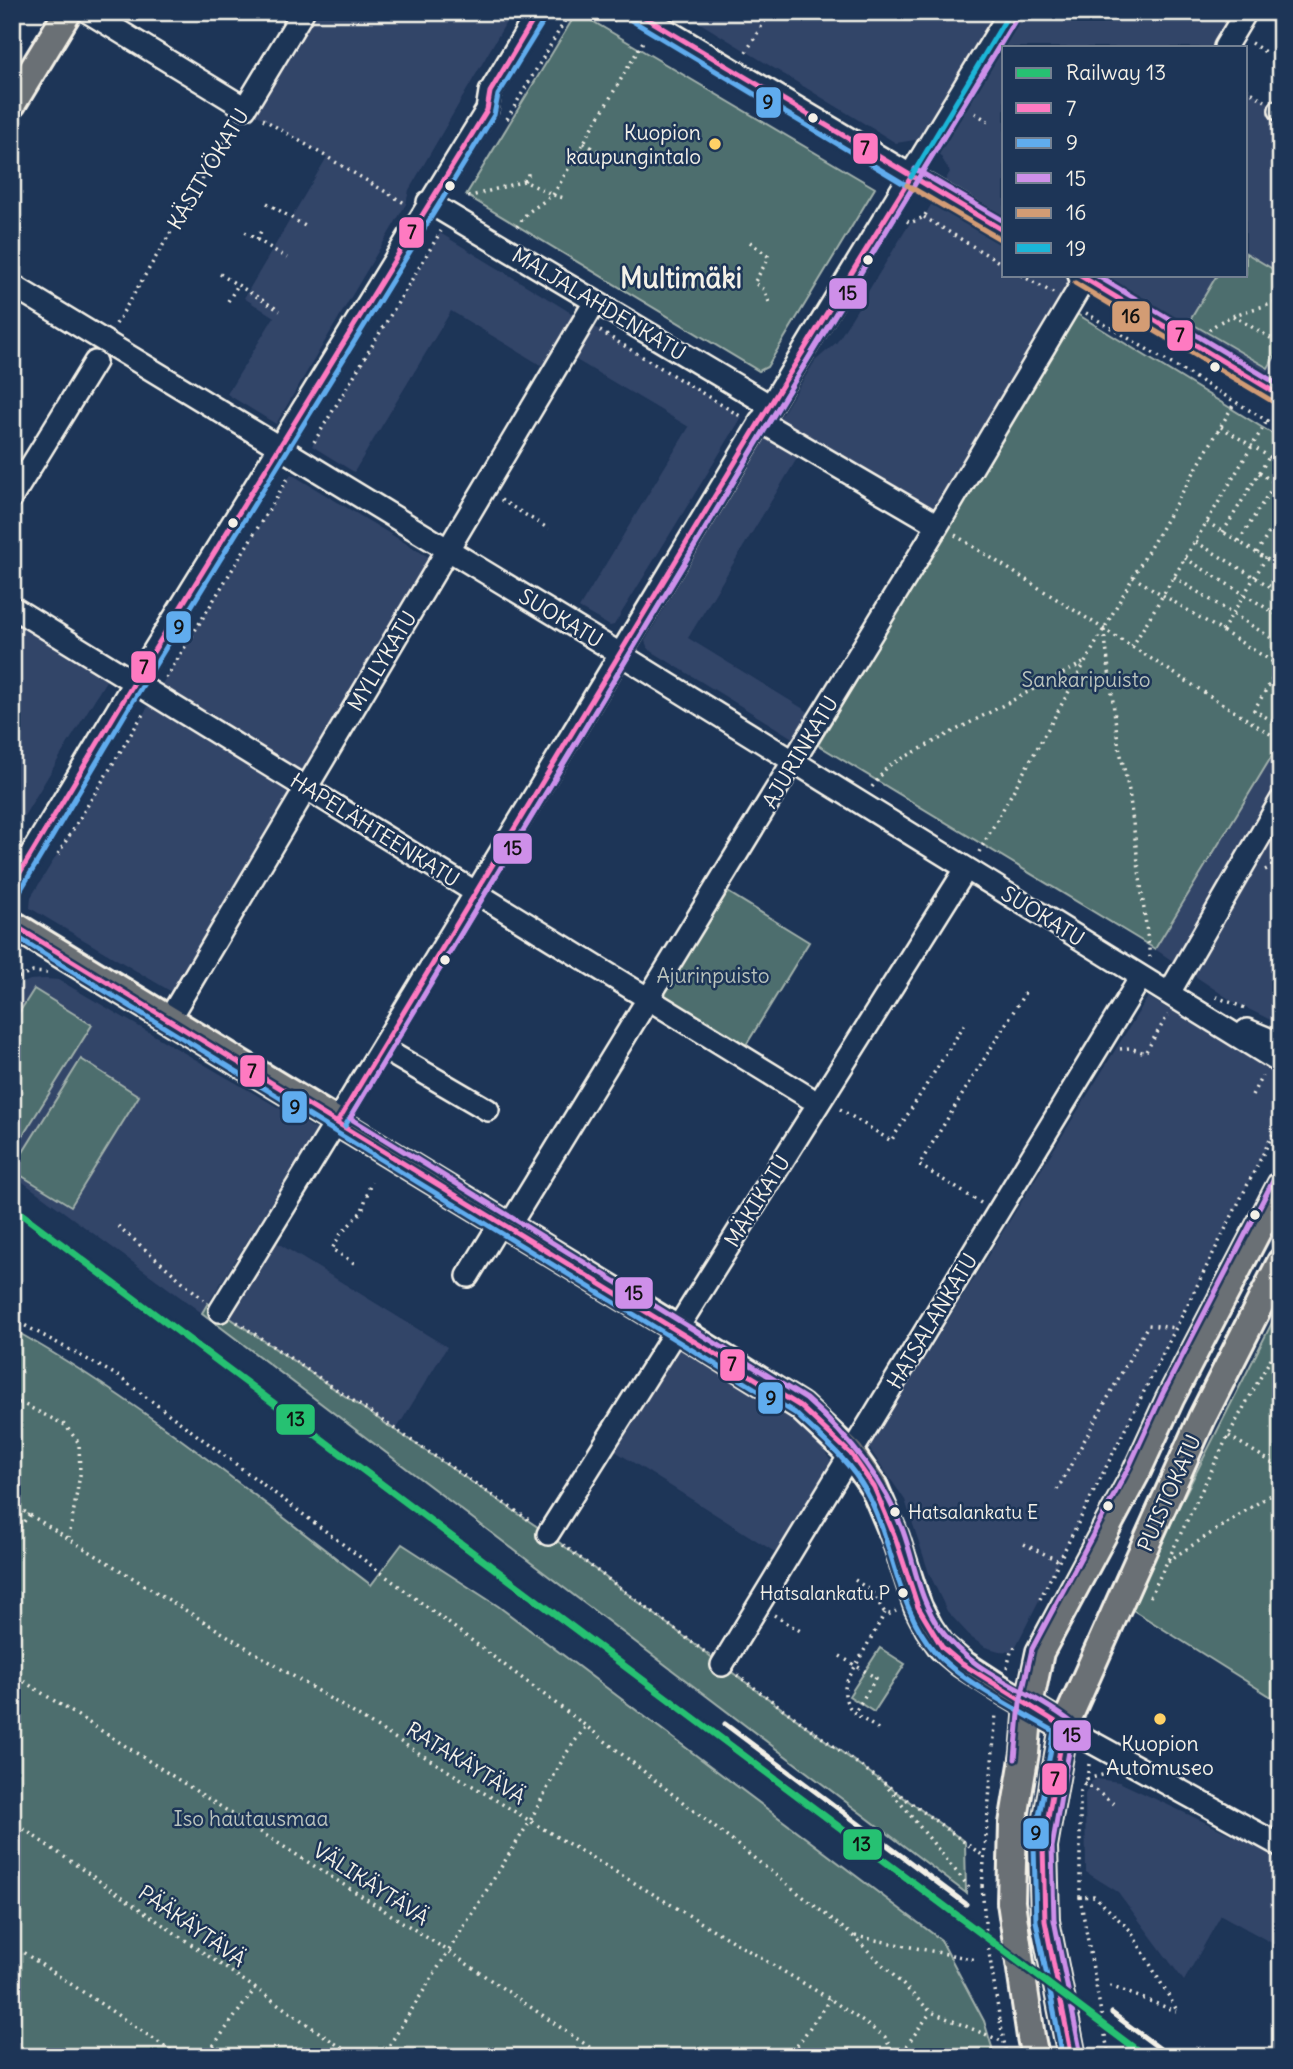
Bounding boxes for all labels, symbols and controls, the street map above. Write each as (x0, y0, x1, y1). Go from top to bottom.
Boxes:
legend (1002, 46, 1248, 276)
text: Railway 13 (1066, 59, 1166, 86)
line badge: 9 (755, 86, 782, 119)
text: 9 (763, 90, 774, 114)
text: 7 (1066, 95, 1076, 122)
street label: KÄSITYÖKATU (161, 103, 255, 235)
unlabelled marker (806, 111, 820, 125)
place label: Kuopion kaupungintalo (566, 119, 701, 170)
text: 9 (1066, 129, 1078, 156)
line badge: 7 (852, 132, 879, 165)
marker: Kuopion kaupungintalo (707, 136, 723, 152)
text: 7 (860, 136, 870, 160)
text: 15 (1066, 165, 1086, 192)
unlabelled marker (443, 179, 457, 193)
text: 16 (1066, 199, 1086, 226)
line badge: 7 (398, 216, 425, 249)
text: 7 (407, 220, 417, 244)
text: 19 (1066, 235, 1086, 262)
street label: MALJALAHDENKATU (507, 241, 691, 367)
unlabelled marker (861, 253, 875, 267)
district label: Multimäki (620, 260, 742, 296)
line badge: 15 (828, 277, 868, 310)
text: 15 (839, 281, 857, 305)
line badge: 16 (1111, 300, 1151, 333)
text: 16 (1122, 304, 1140, 328)
line badge: 7 (1166, 319, 1194, 352)
text: 7 (1175, 323, 1185, 347)
unlabelled marker (1208, 360, 1222, 374)
unlabelled marker (226, 516, 240, 530)
street label: SUOKATU (514, 582, 608, 654)
street label: MYLLYKATU (342, 606, 422, 716)
line badge: 9 (165, 610, 192, 644)
text: 9 (174, 615, 185, 639)
line badge: 7 (130, 650, 157, 684)
text: 7 (139, 655, 149, 679)
park label: Sankaripuisto (1021, 666, 1151, 693)
street label: AJURINKATU (756, 691, 844, 813)
street label: HAPELÄHTEENKATU (285, 767, 465, 893)
line badge: 15 (492, 832, 533, 865)
text: 15 (504, 836, 522, 860)
street label: SUOKATU (996, 880, 1090, 952)
unlabelled marker (438, 953, 452, 967)
park label: Ajurinpuisto (656, 962, 770, 989)
line badge: 7 (239, 1054, 266, 1088)
text: 7 (247, 1059, 257, 1083)
line badge: 9 (281, 1090, 308, 1124)
text: 9 (290, 1095, 301, 1119)
street label: MÄKIKATU (718, 1150, 796, 1252)
unlabelled marker (1248, 1208, 1262, 1222)
street label: HATSALANKATU (881, 1248, 983, 1394)
line badge: 15 (614, 1276, 654, 1310)
text: 15 (625, 1281, 643, 1305)
line badge: 7 (719, 1348, 746, 1382)
text: 7 (727, 1352, 737, 1376)
line badge: 9 (757, 1381, 784, 1415)
text: 9 (766, 1386, 777, 1410)
line badge: 13 (275, 1403, 316, 1436)
text: 13 (287, 1407, 305, 1431)
street label: PUISTOKATU (1131, 1430, 1207, 1556)
unlabelled marker (1101, 1499, 1115, 1513)
place label: Hatsalankatu E (908, 1500, 1038, 1524)
marker: Hatsalankatu E (888, 1505, 902, 1519)
place label: Hatsalankatu P (760, 1581, 890, 1605)
marker: Hatsalankatu P (896, 1586, 910, 1600)
marker: Kuopion Automuseo (1152, 1711, 1168, 1727)
street label: RATAKÄYTÄVÄ (401, 1716, 531, 1810)
line badge: 15 (1052, 1719, 1092, 1752)
text: 15 (1063, 1723, 1081, 1747)
place label: Kuopion Automuseo (1106, 1730, 1214, 1781)
line badge: 7 (1041, 1762, 1068, 1796)
text: 7 (1050, 1767, 1060, 1791)
park label: Iso hautausmaa (174, 1805, 328, 1832)
line badge: 9 (1022, 1817, 1050, 1850)
text: 9 (1031, 1821, 1042, 1845)
line badge: 13 (842, 1828, 883, 1861)
text: 13 (853, 1832, 871, 1856)
street label: VÄLIKÄYTÄVÄ (308, 1837, 434, 1931)
street label: PÄÄKÄYTÄVÄ (133, 1879, 251, 1973)

